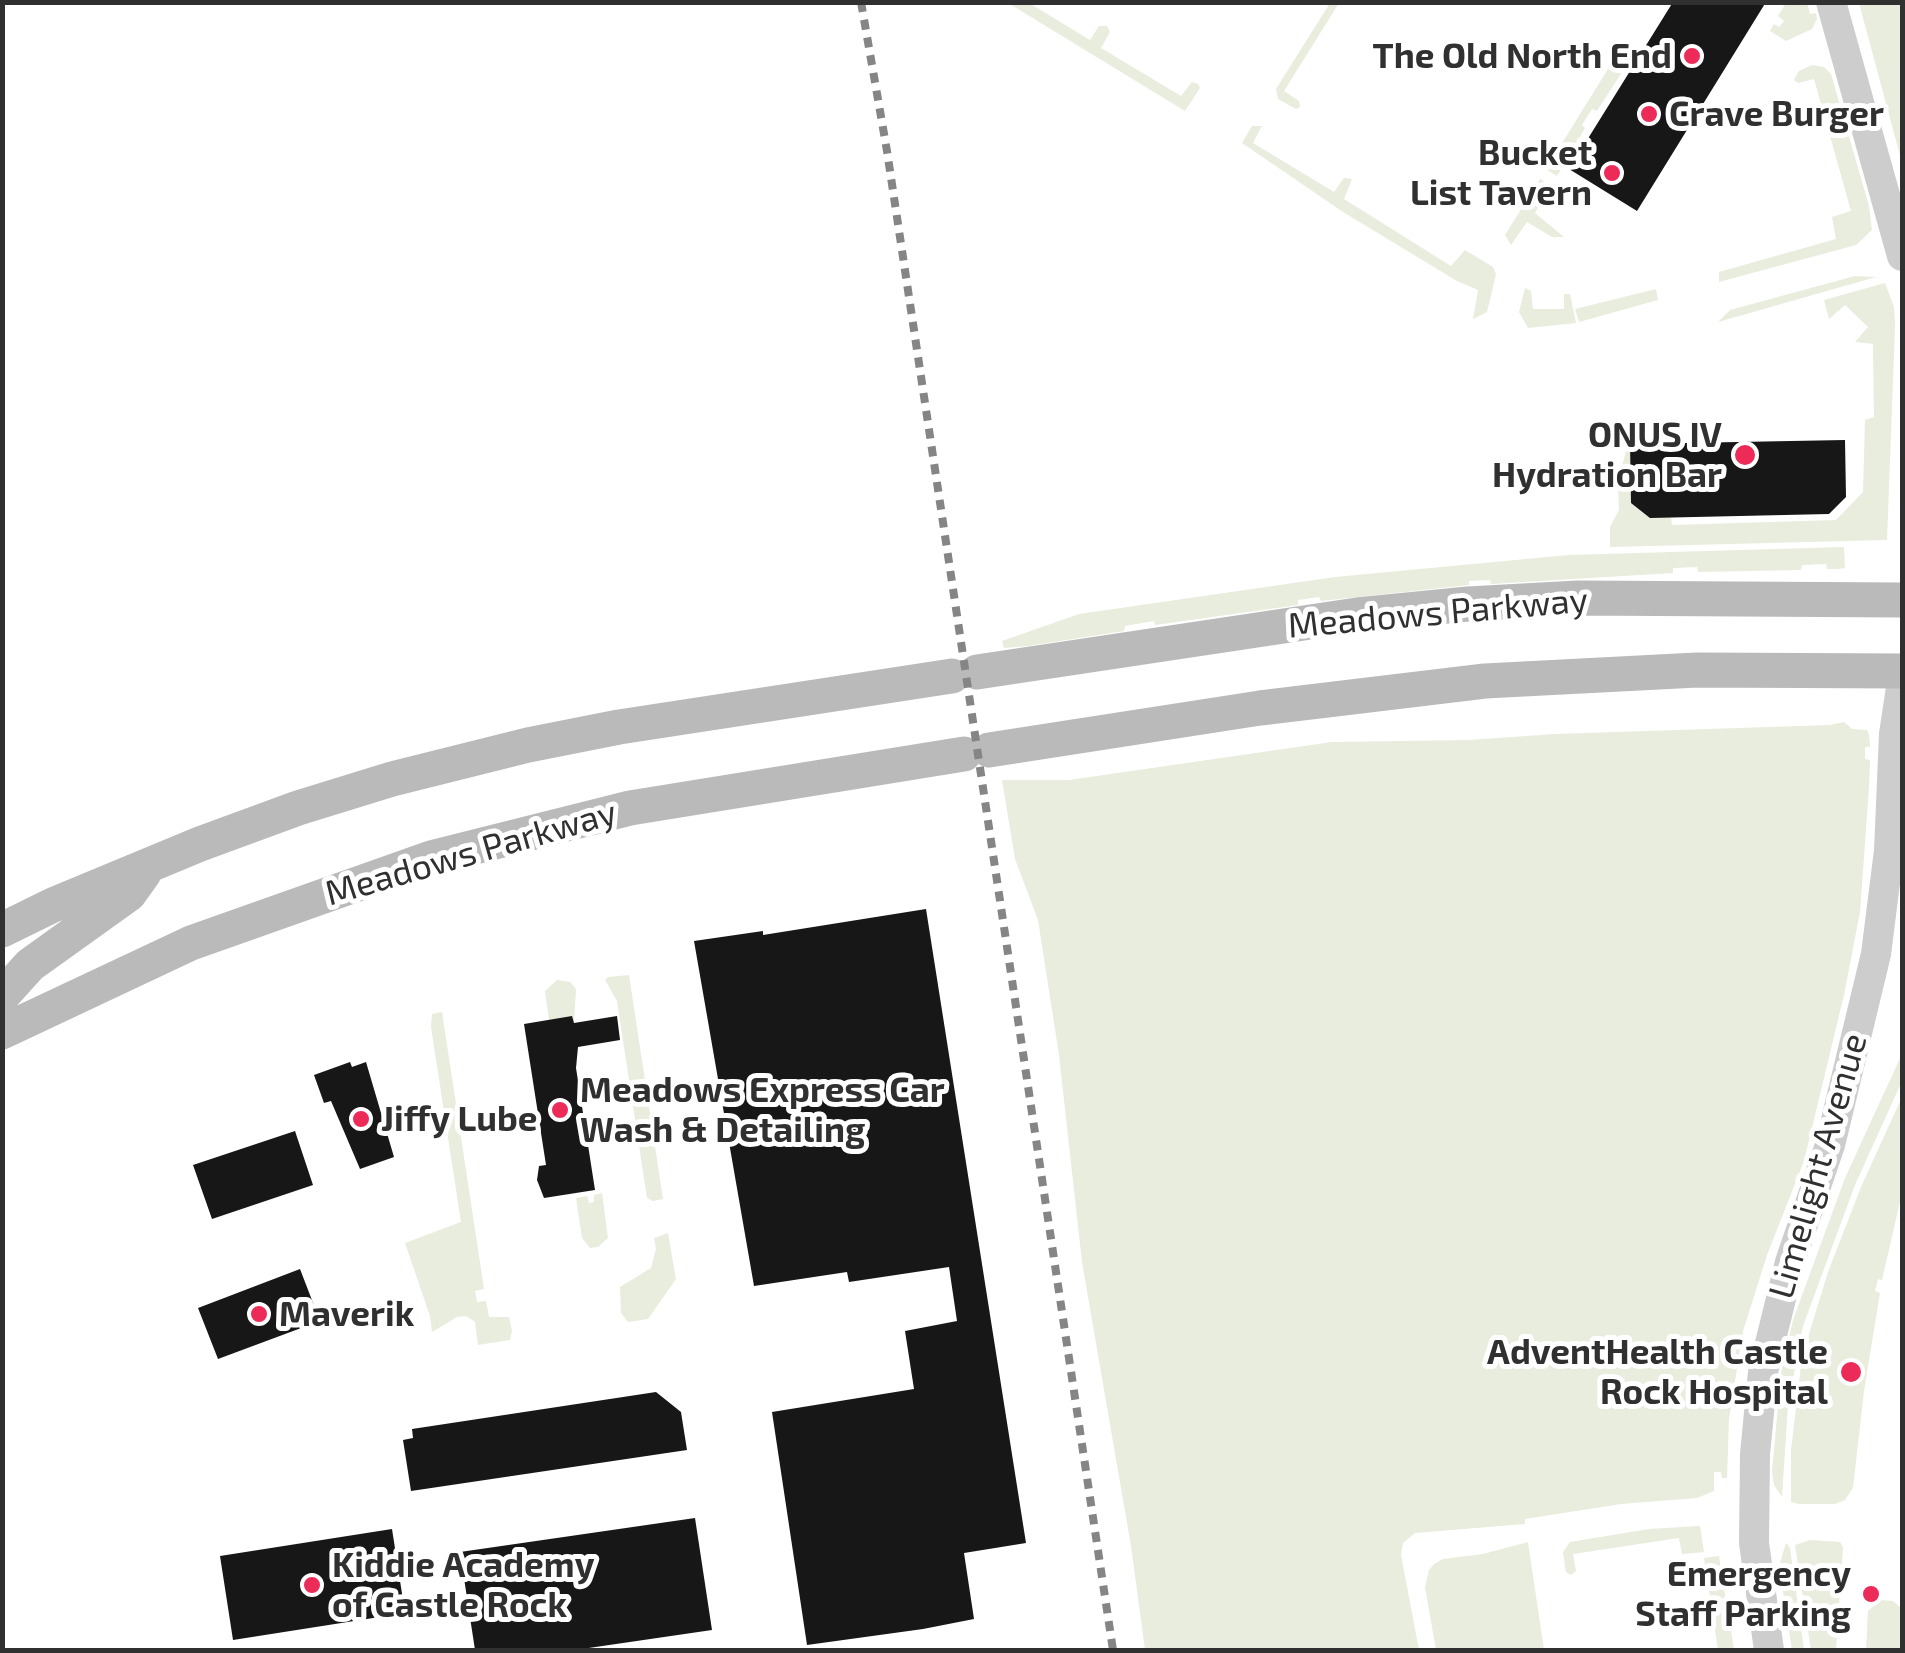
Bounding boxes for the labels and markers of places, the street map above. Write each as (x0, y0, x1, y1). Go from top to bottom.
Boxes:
place label: The Old North End (1373, 35, 1672, 77)
marker: The Old North End (1681, 45, 1703, 67)
place label: Crave Burger (1669, 93, 1884, 135)
marker: Crave Burger (1638, 103, 1660, 125)
place label: Bucket List Tavern (1410, 132, 1592, 214)
marker: Bucket List Tavern (1601, 162, 1623, 184)
place label: ONUS IV Hydration Bar (1492, 414, 1722, 496)
marker: ONUS IV Hydration Bar (1732, 442, 1758, 468)
place label: Meadows Express Car Wash & Detailing (580, 1069, 945, 1151)
place label: Jiffy Lube (381, 1098, 538, 1140)
marker: Meadows Express Car Wash & Detailing (549, 1099, 571, 1121)
marker: Jiffy Lube (350, 1108, 372, 1130)
place label: Maverik (279, 1293, 414, 1335)
marker: Maverik (248, 1303, 270, 1325)
place label: AdventHealth Castle Rock Hospital (1487, 1331, 1828, 1413)
marker: AdventHealth Castle Rock Hospital (1838, 1359, 1864, 1385)
place label: Kiddie Academy of Castle Rock (332, 1544, 594, 1626)
place label: Emergency Staff Parking (1635, 1553, 1851, 1635)
marker: Kiddie Academy of Castle Rock (301, 1574, 323, 1596)
marker: Emergency Staff Parking (1860, 1583, 1882, 1605)

